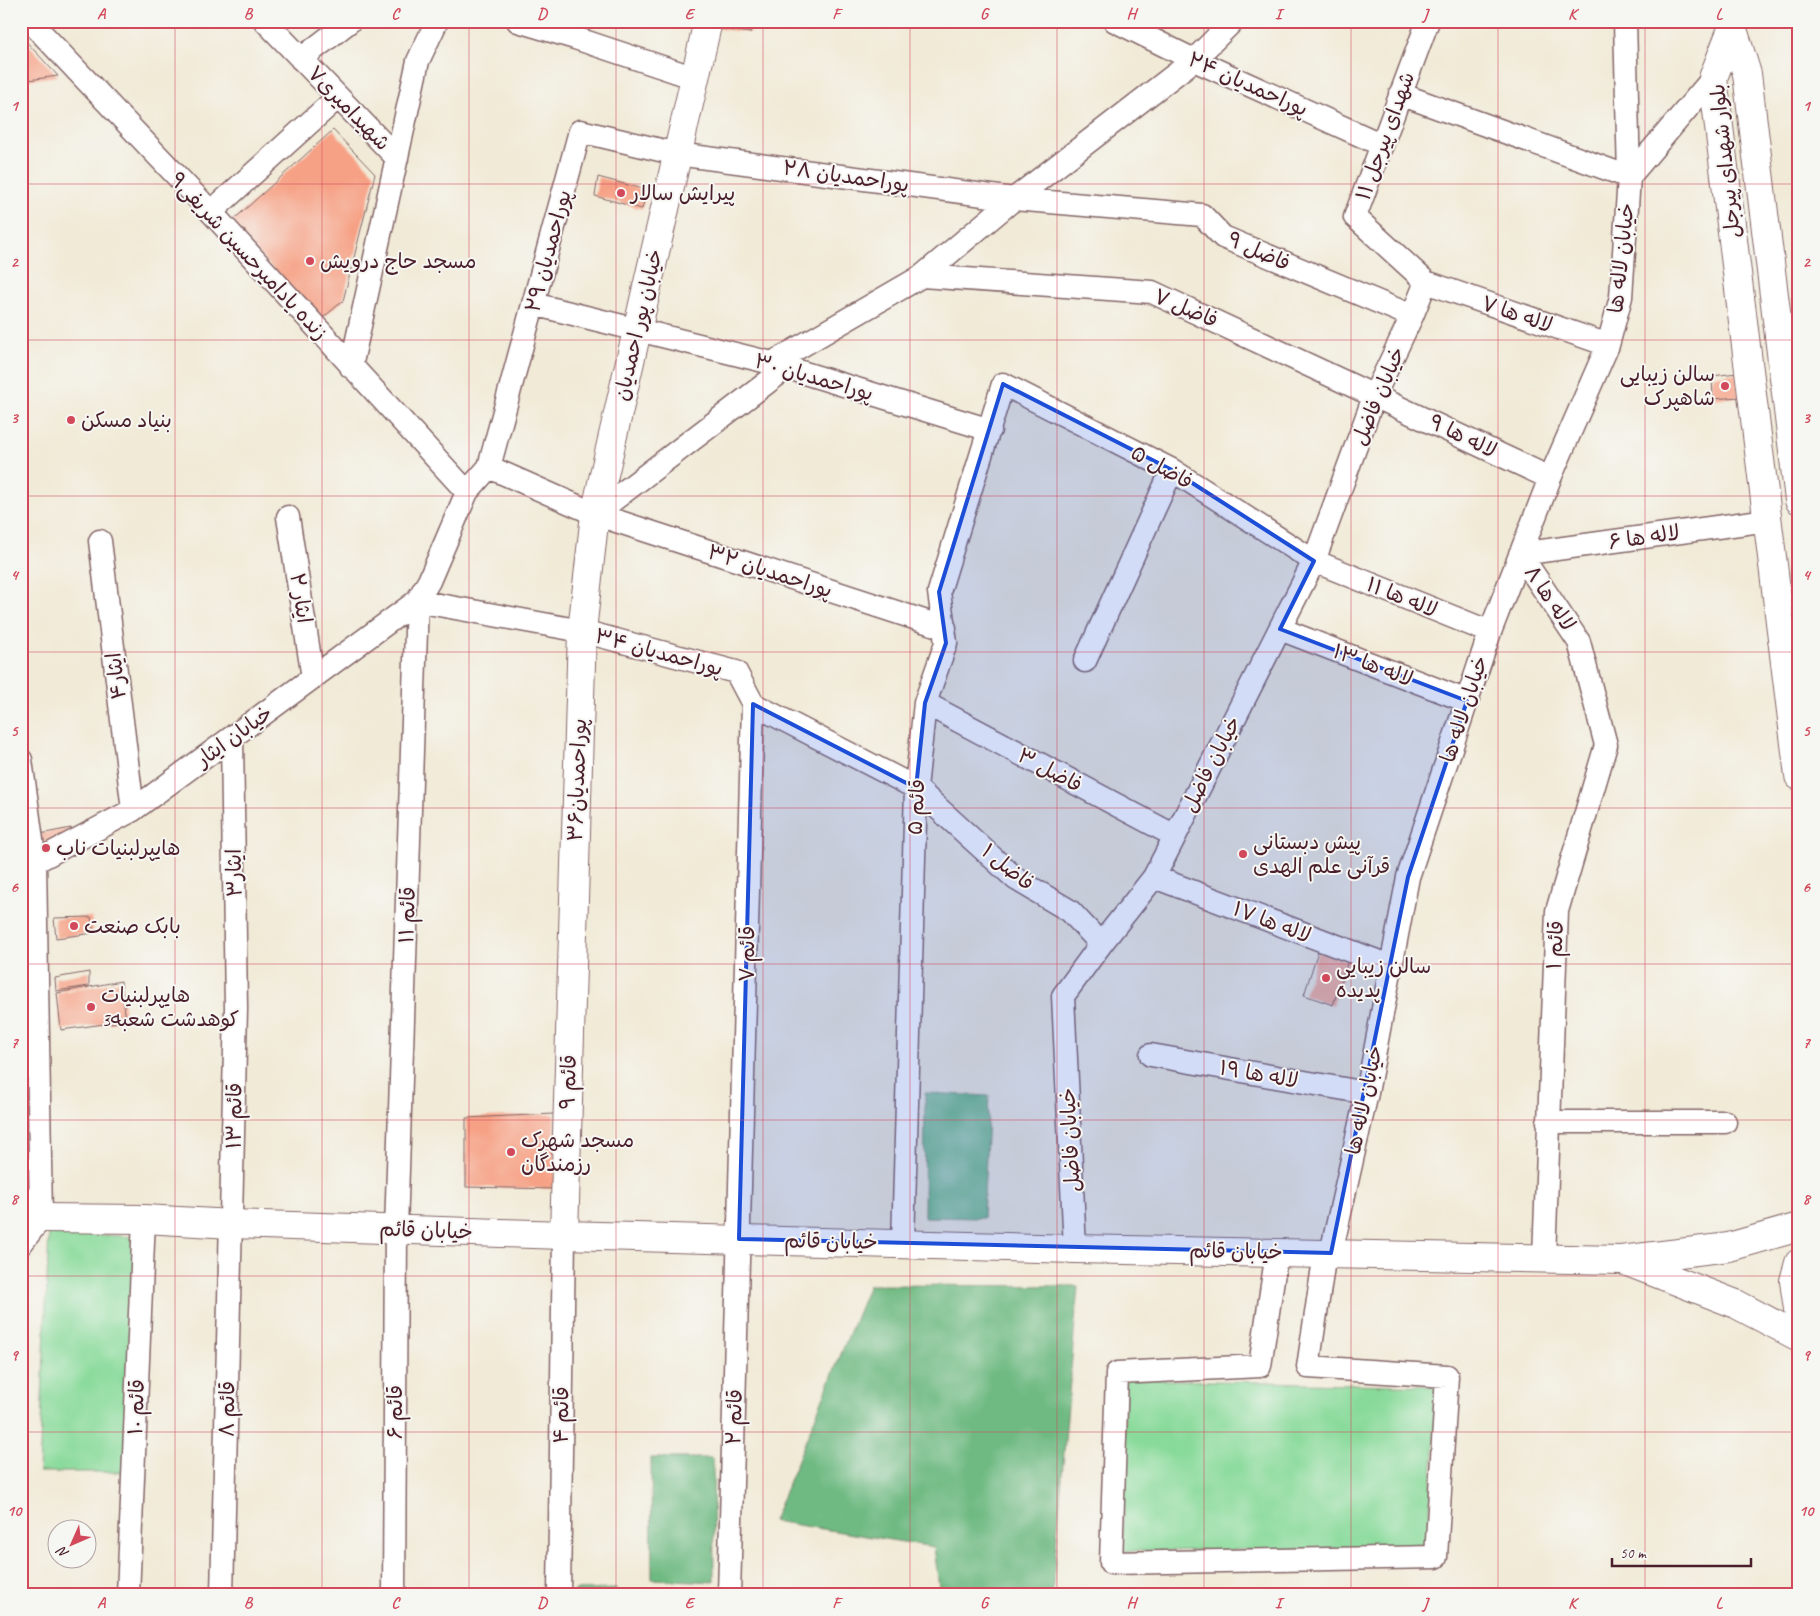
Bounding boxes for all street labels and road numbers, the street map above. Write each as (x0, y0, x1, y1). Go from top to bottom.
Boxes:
street label: پوراحمدیان ۲۴ (1184, 46, 1312, 122)
street label: شهیدامیری۷ (302, 60, 396, 156)
street label: شهدای پیرجل ۱۱ (1350, 68, 1420, 204)
street label: بلوار شهدای پیرجل (1704, 82, 1746, 240)
street label: پوراحمدیان ۲۸ (781, 154, 911, 198)
street label: زنده یادامیرحسین شریفی۹ (164, 167, 334, 346)
street label: پوراحمدیان ۲۹ (519, 187, 577, 315)
street label: خیابان لاله ها (1602, 202, 1640, 314)
street label: فاضل ۹ (1224, 226, 1294, 276)
street label: خیابان پور احمدیان (608, 247, 668, 403)
street label: فاضل ۷ (1150, 283, 1222, 333)
street label: لاله ها ۷ (1478, 290, 1556, 338)
street label: خیابان فاضل (1346, 343, 1410, 449)
street label: پوراحمدیان ۳۰ (752, 348, 876, 406)
street label: لاله ها ۹ (1425, 409, 1501, 463)
street label: فاضل ۵ (1126, 439, 1198, 495)
street label: لاله ها ۶ (1607, 519, 1681, 555)
street label: پوراحمدیان ۳۲ (704, 539, 836, 603)
street label: لاله ها ۸ (1519, 560, 1581, 636)
street label: ایثار ۲ (284, 571, 318, 625)
street label: لاله ها ۱۱ (1363, 571, 1441, 623)
street label: پوراحمدیان ۳۴ (592, 622, 726, 682)
street label: لاله ها ۱۳ (1329, 638, 1417, 692)
street label: ایثار۴ (100, 651, 132, 701)
street label: خیابان لاله ها (1435, 652, 1493, 766)
street label: خیابان ایثار (189, 700, 277, 774)
street label: خیابان فاضل (1176, 712, 1246, 816)
street label: پوراحمدیان۳۶ (562, 718, 592, 842)
street label: فاضل ۳ (1013, 742, 1087, 798)
street label: قائم ۵ (902, 778, 933, 836)
street label: فاضل ۱ (976, 838, 1040, 896)
street label: ایثار۳ (221, 849, 247, 897)
street label: قائم ۱۱ (393, 886, 424, 944)
street label: لاله ها ۱۷ (1229, 895, 1315, 949)
street label: قائم ۱ (1541, 920, 1572, 970)
street label: قائم ۷ (734, 926, 763, 983)
street label: خیابان لاله ها (1340, 1043, 1388, 1157)
street label: قائم ۹ (554, 1054, 585, 1110)
street label: لاله ها ۱۹ (1218, 1054, 1300, 1094)
street label: قائم ۱۳ (220, 1083, 251, 1150)
street label: خیابان فاضل (1054, 1087, 1086, 1193)
street label: خیابان قائم (379, 1215, 473, 1248)
street label: خیابان قائم (784, 1227, 878, 1258)
street label: خیابان قائم (1189, 1237, 1283, 1268)
street label: قائم ۱۰ (122, 1379, 153, 1436)
street label: قائم ۸ (214, 1381, 243, 1437)
street label: قائم ۶ (382, 1385, 411, 1439)
street label: قائم ۴ (548, 1386, 577, 1444)
street label: قائم ۲ (720, 1389, 751, 1445)

